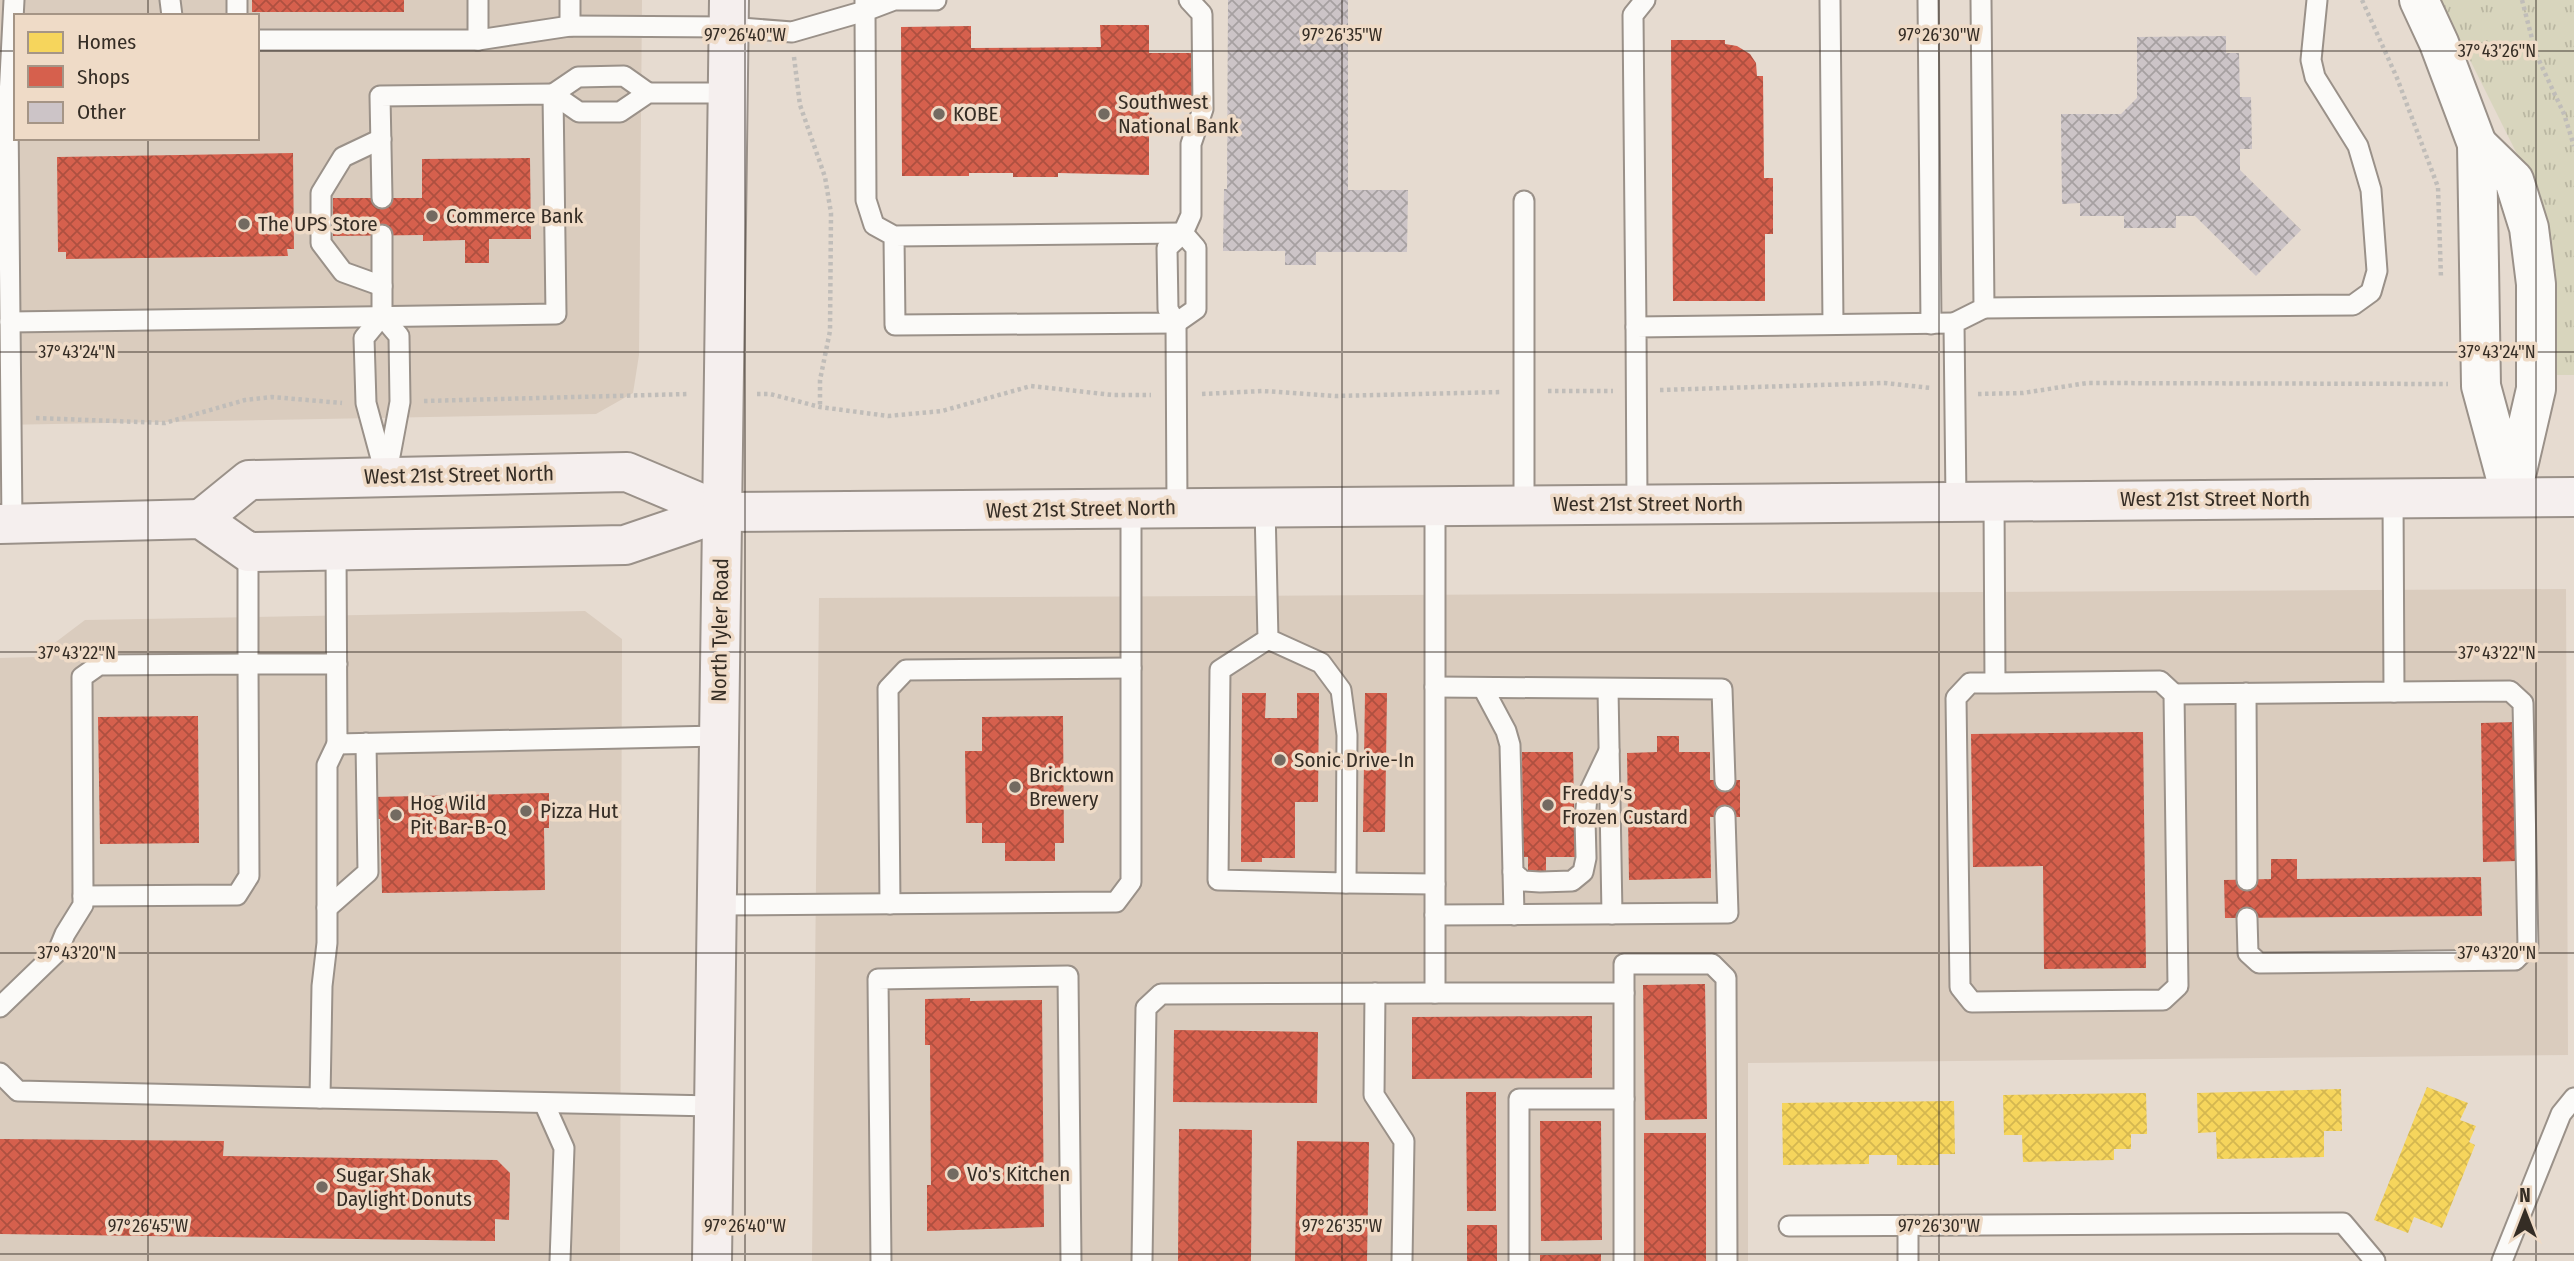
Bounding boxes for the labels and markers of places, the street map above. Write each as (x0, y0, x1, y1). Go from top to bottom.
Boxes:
place label: Southwest National Bank (1118, 89, 1239, 139)
place label: KOBE (953, 101, 998, 127)
marker: KOBE (931, 106, 947, 122)
marker: Southwest National Bank (1096, 106, 1112, 122)
place label: Commerce Bank (446, 203, 583, 229)
marker: Commerce Bank (424, 208, 440, 224)
place label: The UPS Store (258, 211, 378, 237)
marker: The UPS Store (236, 216, 252, 232)
place label: Sonic Drive-In (1294, 747, 1415, 773)
marker: Sonic Drive-In (1272, 752, 1288, 768)
place label: Bricktown Brewery (1029, 762, 1114, 812)
marker: Bricktown Brewery (1007, 779, 1023, 795)
place label: Freddy's Frozen Custard (1562, 780, 1688, 830)
place label: Hog Wild Pit Bar-B-Q (410, 790, 507, 840)
marker: Freddy's Frozen Custard (1540, 797, 1556, 813)
place label: Pizza Hut (540, 798, 619, 824)
marker: Pizza Hut (518, 803, 534, 819)
marker: Hog Wild Pit Bar-B-Q (388, 807, 404, 823)
place label: Vo's Kitchen (967, 1161, 1070, 1187)
place label: Sugar Shak Daylight Donuts (336, 1162, 472, 1212)
marker: Vo's Kitchen (945, 1166, 961, 1182)
marker: Sugar Shak Daylight Donuts (314, 1179, 330, 1195)

